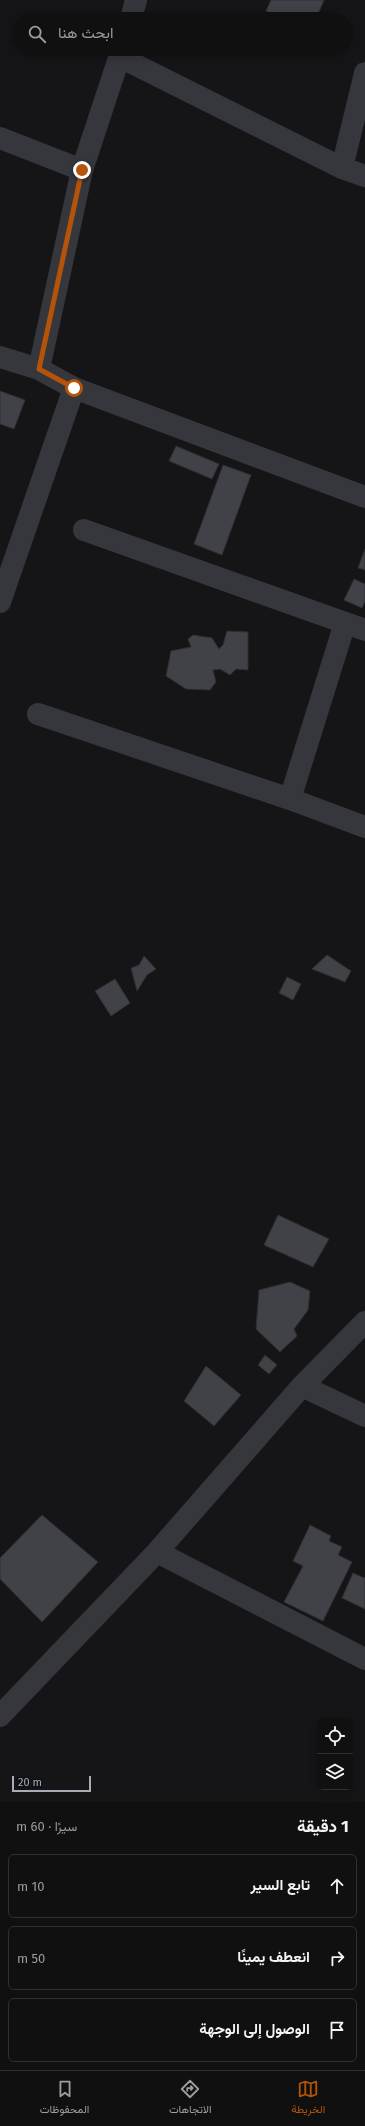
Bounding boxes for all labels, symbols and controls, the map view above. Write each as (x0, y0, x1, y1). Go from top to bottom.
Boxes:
search box (12, 12, 353, 56)
icon: search (26, 23, 48, 45)
text: ابحث هنا (58, 24, 113, 42)
route end (73, 161, 91, 179)
route start (65, 379, 83, 397)
map controls (317, 1718, 353, 1790)
button: locate (317, 1718, 353, 1754)
button: layers (317, 1754, 353, 1790)
scale bar (12, 1774, 91, 1793)
text: 20 m (18, 1776, 42, 1789)
text: 1 دقيقة (297, 1816, 349, 1837)
text: سيرًا · 60 m (16, 1819, 77, 1834)
icon: ahead (326, 1875, 348, 1897)
text: تابع السير (251, 1876, 310, 1894)
text: 10 m (17, 1879, 45, 1894)
icon: right (326, 1947, 348, 1969)
text: انعطف يمينًا (237, 1948, 310, 1966)
text: 50 m (17, 1951, 45, 1966)
icon: arrive (326, 2019, 348, 2041)
text: الوصول إلى الوجهة (199, 2020, 310, 2038)
tab: المحفوظات (40, 2078, 89, 2119)
tab: الاتجاهات (169, 2078, 212, 2119)
tab: الخريطة (291, 2078, 325, 2119)

